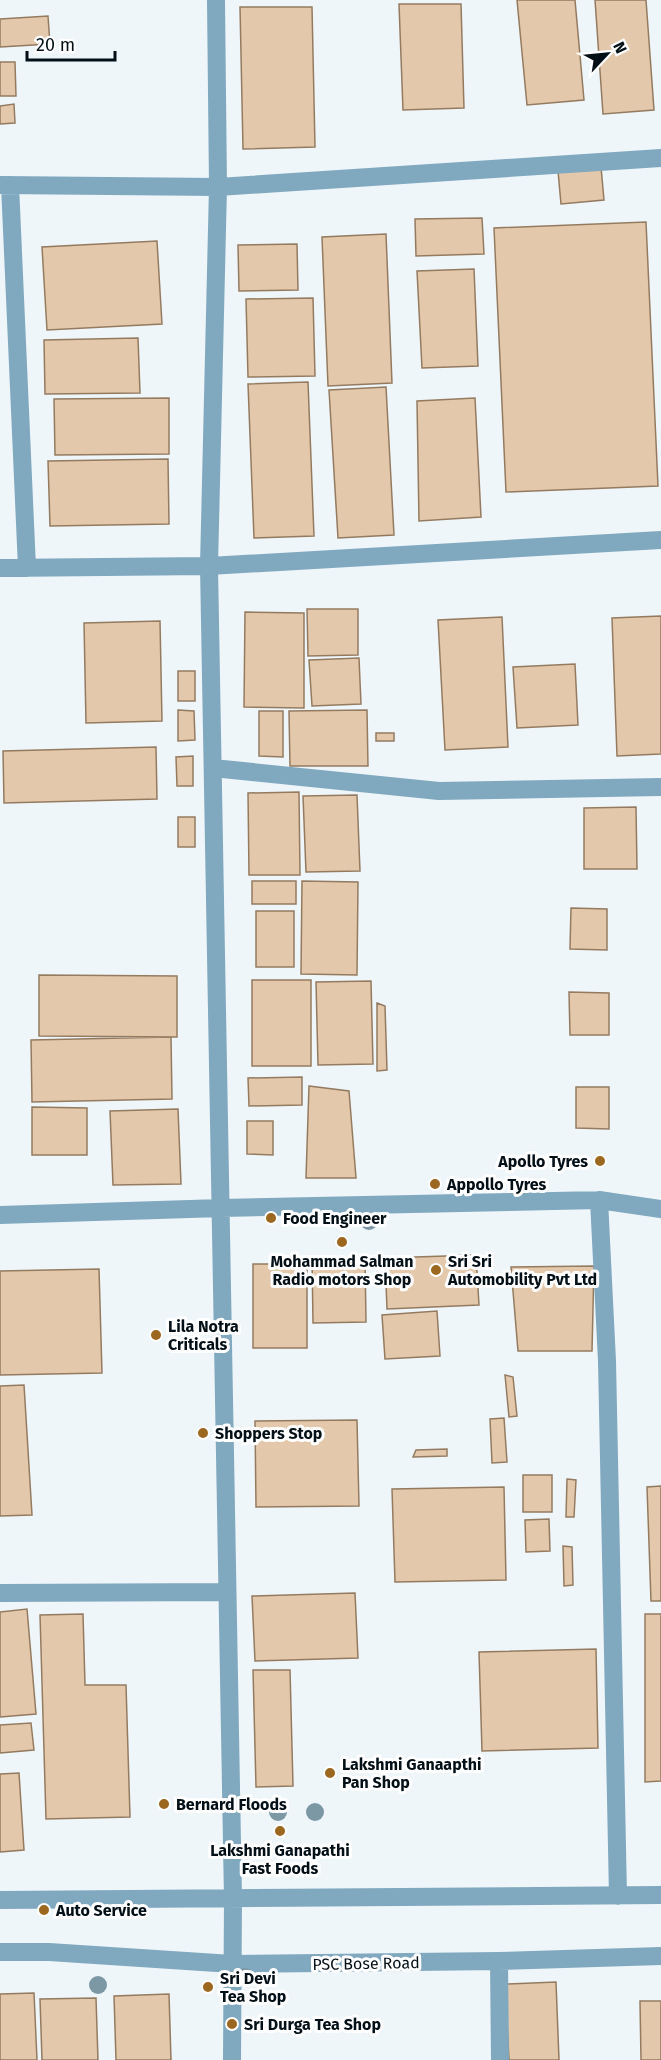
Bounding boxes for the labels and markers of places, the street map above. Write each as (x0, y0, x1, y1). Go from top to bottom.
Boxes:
place label: Apollo Tyres (497, 1152, 588, 1171)
marker: Apollo Tyres (593, 1154, 607, 1168)
place label: Appollo Tyres (446, 1175, 547, 1194)
marker: Appollo Tyres (428, 1177, 442, 1191)
place label: Food Engineer (283, 1209, 387, 1228)
marker: Food Engineer (264, 1211, 278, 1225)
marker: Mohammad Salman Radio motors Shop (335, 1235, 349, 1249)
place label: Mohammad Salman Radio motors Shop (270, 1252, 414, 1289)
place label: Sri Sri Automobility Pvt Ltd (447, 1252, 597, 1289)
marker: Sri Sri Automobility Pvt Ltd (429, 1263, 443, 1277)
place label: Lila Notra Criticals (168, 1317, 239, 1354)
marker: Lila Notra Criticals (149, 1328, 163, 1342)
place label: Shoppers Stop (215, 1424, 322, 1443)
marker: Shoppers Stop (196, 1426, 210, 1440)
place label: Lakshmi Ganaapthi Pan Shop (342, 1755, 482, 1792)
marker: Lakshmi Ganaapthi Pan Shop (323, 1766, 337, 1780)
place label: Bernard Floods (176, 1795, 287, 1814)
marker: Bernard Floods (157, 1797, 171, 1811)
marker: Lakshmi Ganapathi Fast Foods (273, 1824, 287, 1838)
place label: Lakshmi Ganapathi Fast Foods (210, 1841, 350, 1878)
place label: Auto Service (55, 1901, 147, 1920)
marker: Auto Service (37, 1903, 51, 1917)
place label: Sri Devi Tea Shop (220, 1969, 286, 2006)
marker: Sri Devi Tea Shop (201, 1980, 215, 1994)
place label: Sri Durga Tea Shop (244, 2015, 381, 2034)
marker: Sri Durga Tea Shop (225, 2017, 239, 2031)

